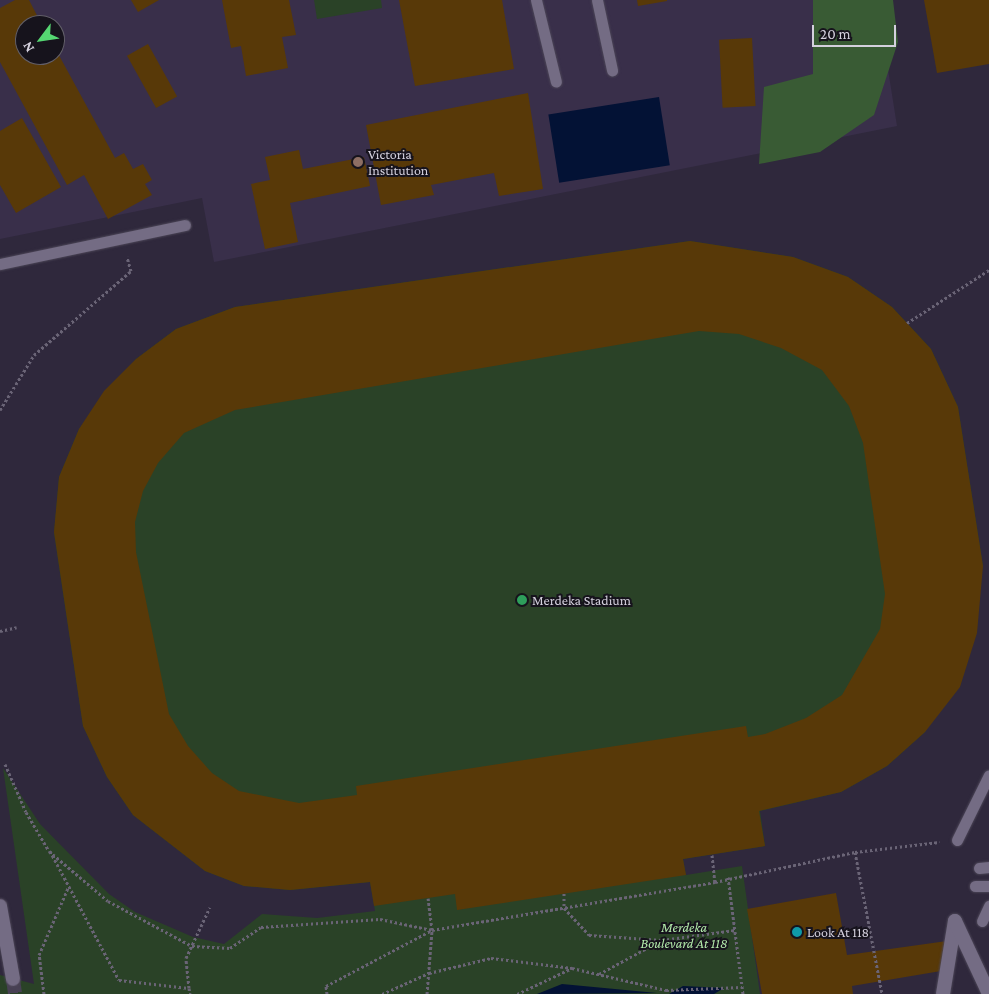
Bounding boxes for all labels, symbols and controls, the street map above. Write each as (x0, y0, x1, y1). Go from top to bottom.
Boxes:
north arrow (15, 15, 65, 65)
scale bar (814, 15, 898, 47)
text: 20 m (820, 26, 851, 42)
text: N (19, 39, 37, 55)
place label: Victoria Institution (368, 146, 428, 178)
marker: Victoria Institution (352, 156, 364, 168)
place label: Merdeka Stadium (532, 592, 631, 608)
marker: Merdeka Stadium (516, 594, 528, 606)
park label: Merdeka Boulevard At 118 (640, 919, 728, 952)
place label: Look At 118 (807, 924, 869, 940)
marker: Look At 118 (791, 926, 803, 938)

